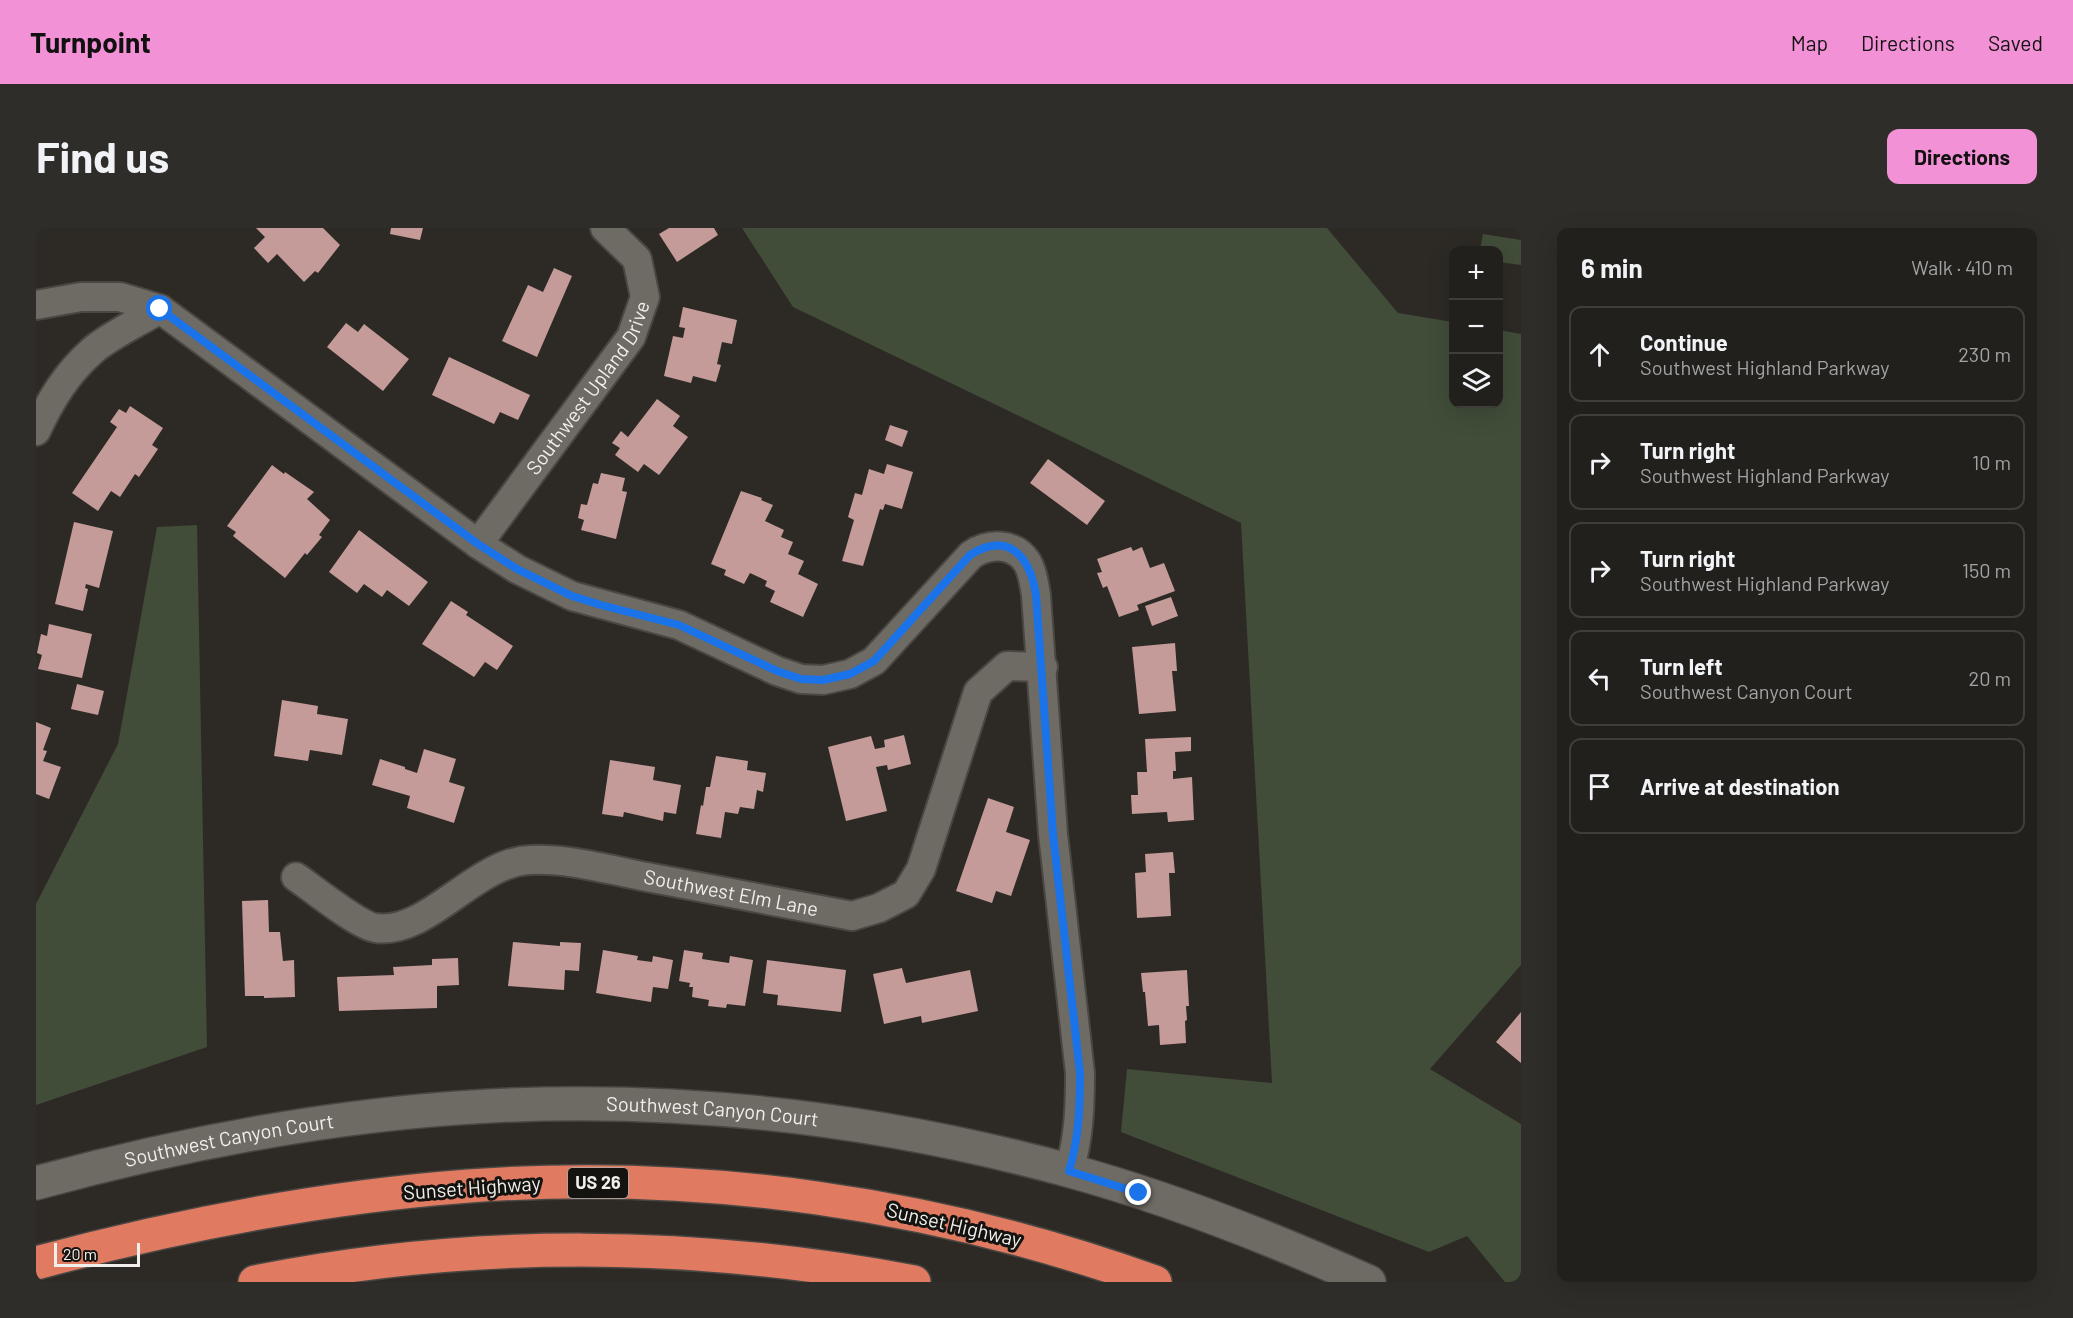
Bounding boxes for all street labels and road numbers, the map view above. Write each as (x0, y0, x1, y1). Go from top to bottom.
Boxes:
street label: Southwest Upland Drive (521, 297, 654, 479)
street label: Southwest Elm Lane (642, 864, 820, 920)
street label: Southwest Canyon Court (606, 1091, 820, 1131)
street label: Southwest Canyon Court (122, 1108, 335, 1171)
road number: US 26 (568, 1168, 628, 1198)
street label: Sunset Highway (402, 1170, 541, 1204)
street label: Sunset Highway (884, 1197, 1024, 1251)

